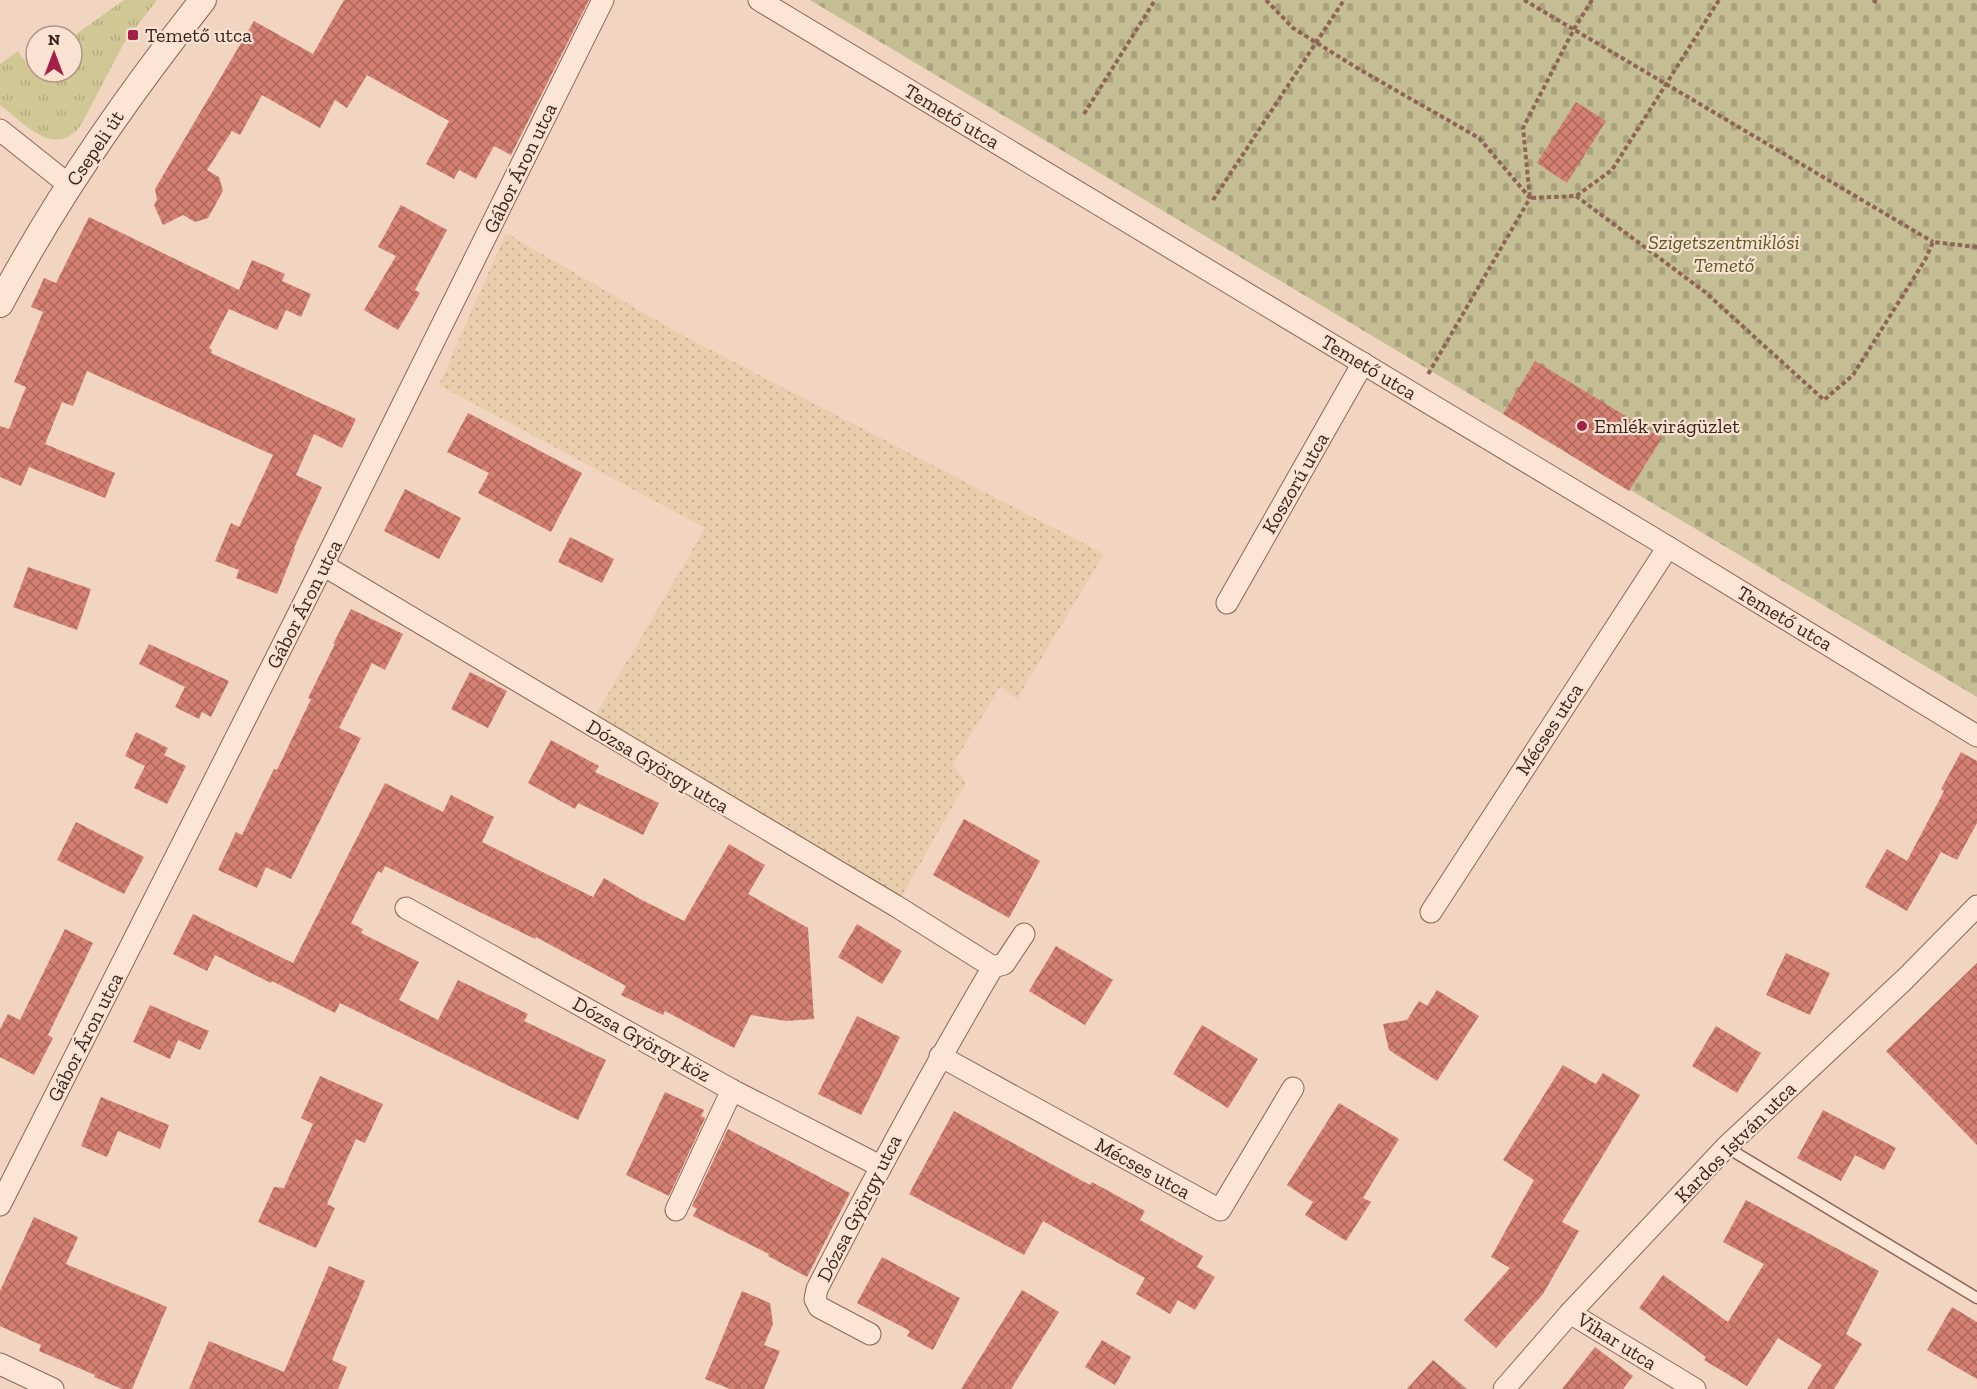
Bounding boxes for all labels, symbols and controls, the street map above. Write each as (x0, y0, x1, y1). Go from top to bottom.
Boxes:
place label: Temető utca (145, 23, 252, 47)
north arrow (24, 24, 84, 84)
marker: Temető utca (126, 28, 140, 42)
text: N (48, 30, 60, 49)
street label: Temető utca (900, 78, 1004, 154)
street label: Gábor Áron utca (478, 99, 562, 237)
street label: Csepeli út (61, 105, 129, 190)
park label: Szigetszentmiklósi Temető (1648, 230, 1800, 277)
street label: Temető utca (1317, 329, 1421, 405)
place label: Emlék virágüzlet (1594, 414, 1740, 438)
marker: Emlék virágüzlet (1575, 419, 1589, 433)
street label: Koszorú utca (1256, 428, 1334, 538)
street label: Gábor Áron utca (261, 535, 347, 673)
street label: Temető utca (1733, 580, 1837, 656)
street label: Mécses utca (1510, 678, 1588, 779)
street label: Dózsa György utca (582, 714, 734, 818)
street label: Gábor Áron utca (42, 968, 128, 1106)
street label: Dózsa György köz (569, 991, 715, 1087)
street label: Kardos István utca (1669, 1076, 1801, 1208)
street label: Dózsa György utca (812, 1130, 907, 1286)
street label: Mécses utca (1091, 1132, 1195, 1204)
street label: Vihar utca (1572, 1307, 1661, 1375)

